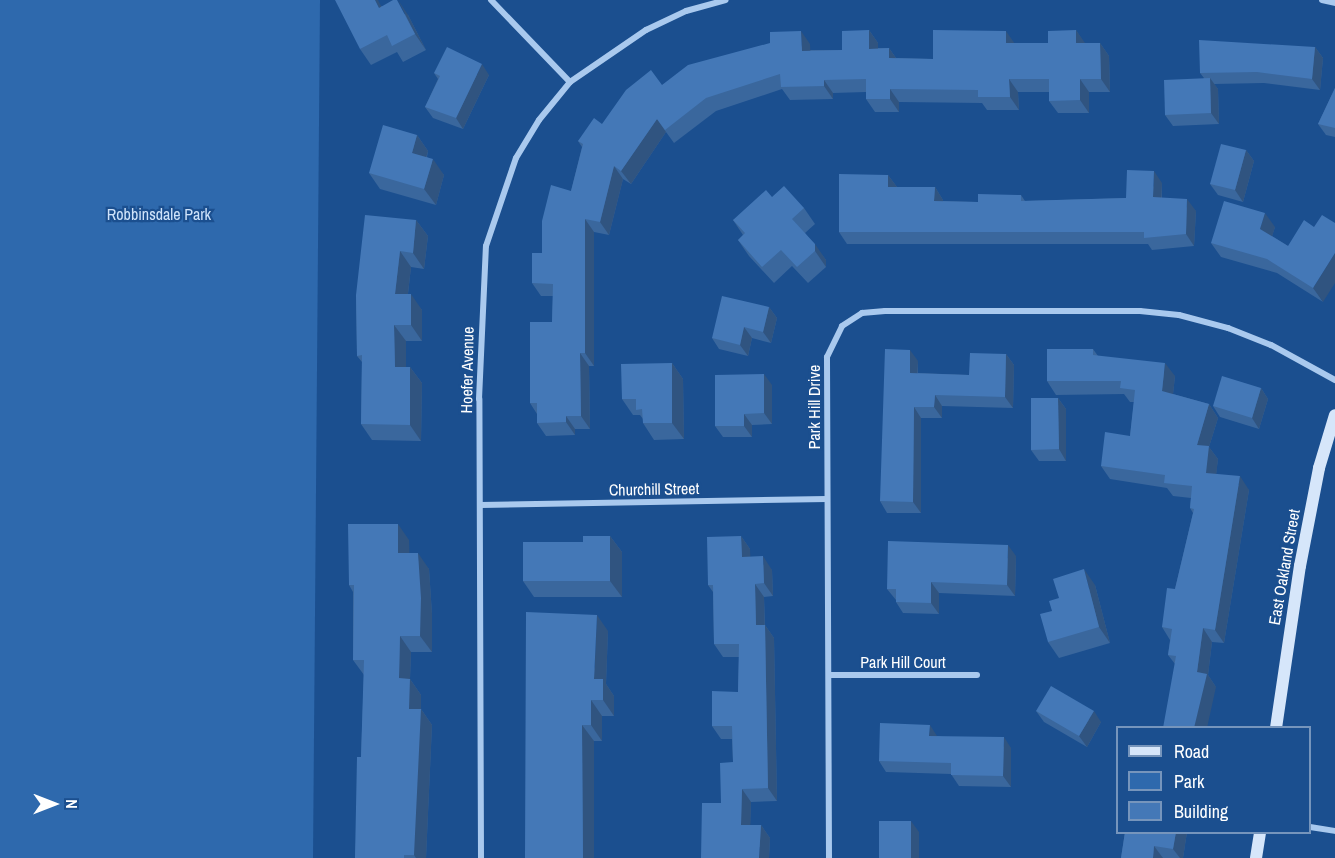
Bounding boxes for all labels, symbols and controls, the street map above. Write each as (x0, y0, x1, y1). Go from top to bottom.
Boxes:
park label: Robbinsdale Park (107, 204, 211, 224)
street label: Hoefer Avenue (457, 326, 477, 414)
street label: Park Hill Drive (804, 365, 824, 449)
street label: Churchill Street (609, 479, 699, 499)
street label: East Oakland Street (1264, 508, 1304, 626)
street label: Park Hill Court (860, 652, 946, 672)
legend (1116, 726, 1311, 834)
text: Road (1174, 739, 1209, 764)
text: Park (1174, 769, 1204, 794)
north arrow (24, 774, 84, 834)
text: N (61, 799, 83, 809)
text: Building (1174, 799, 1228, 824)

